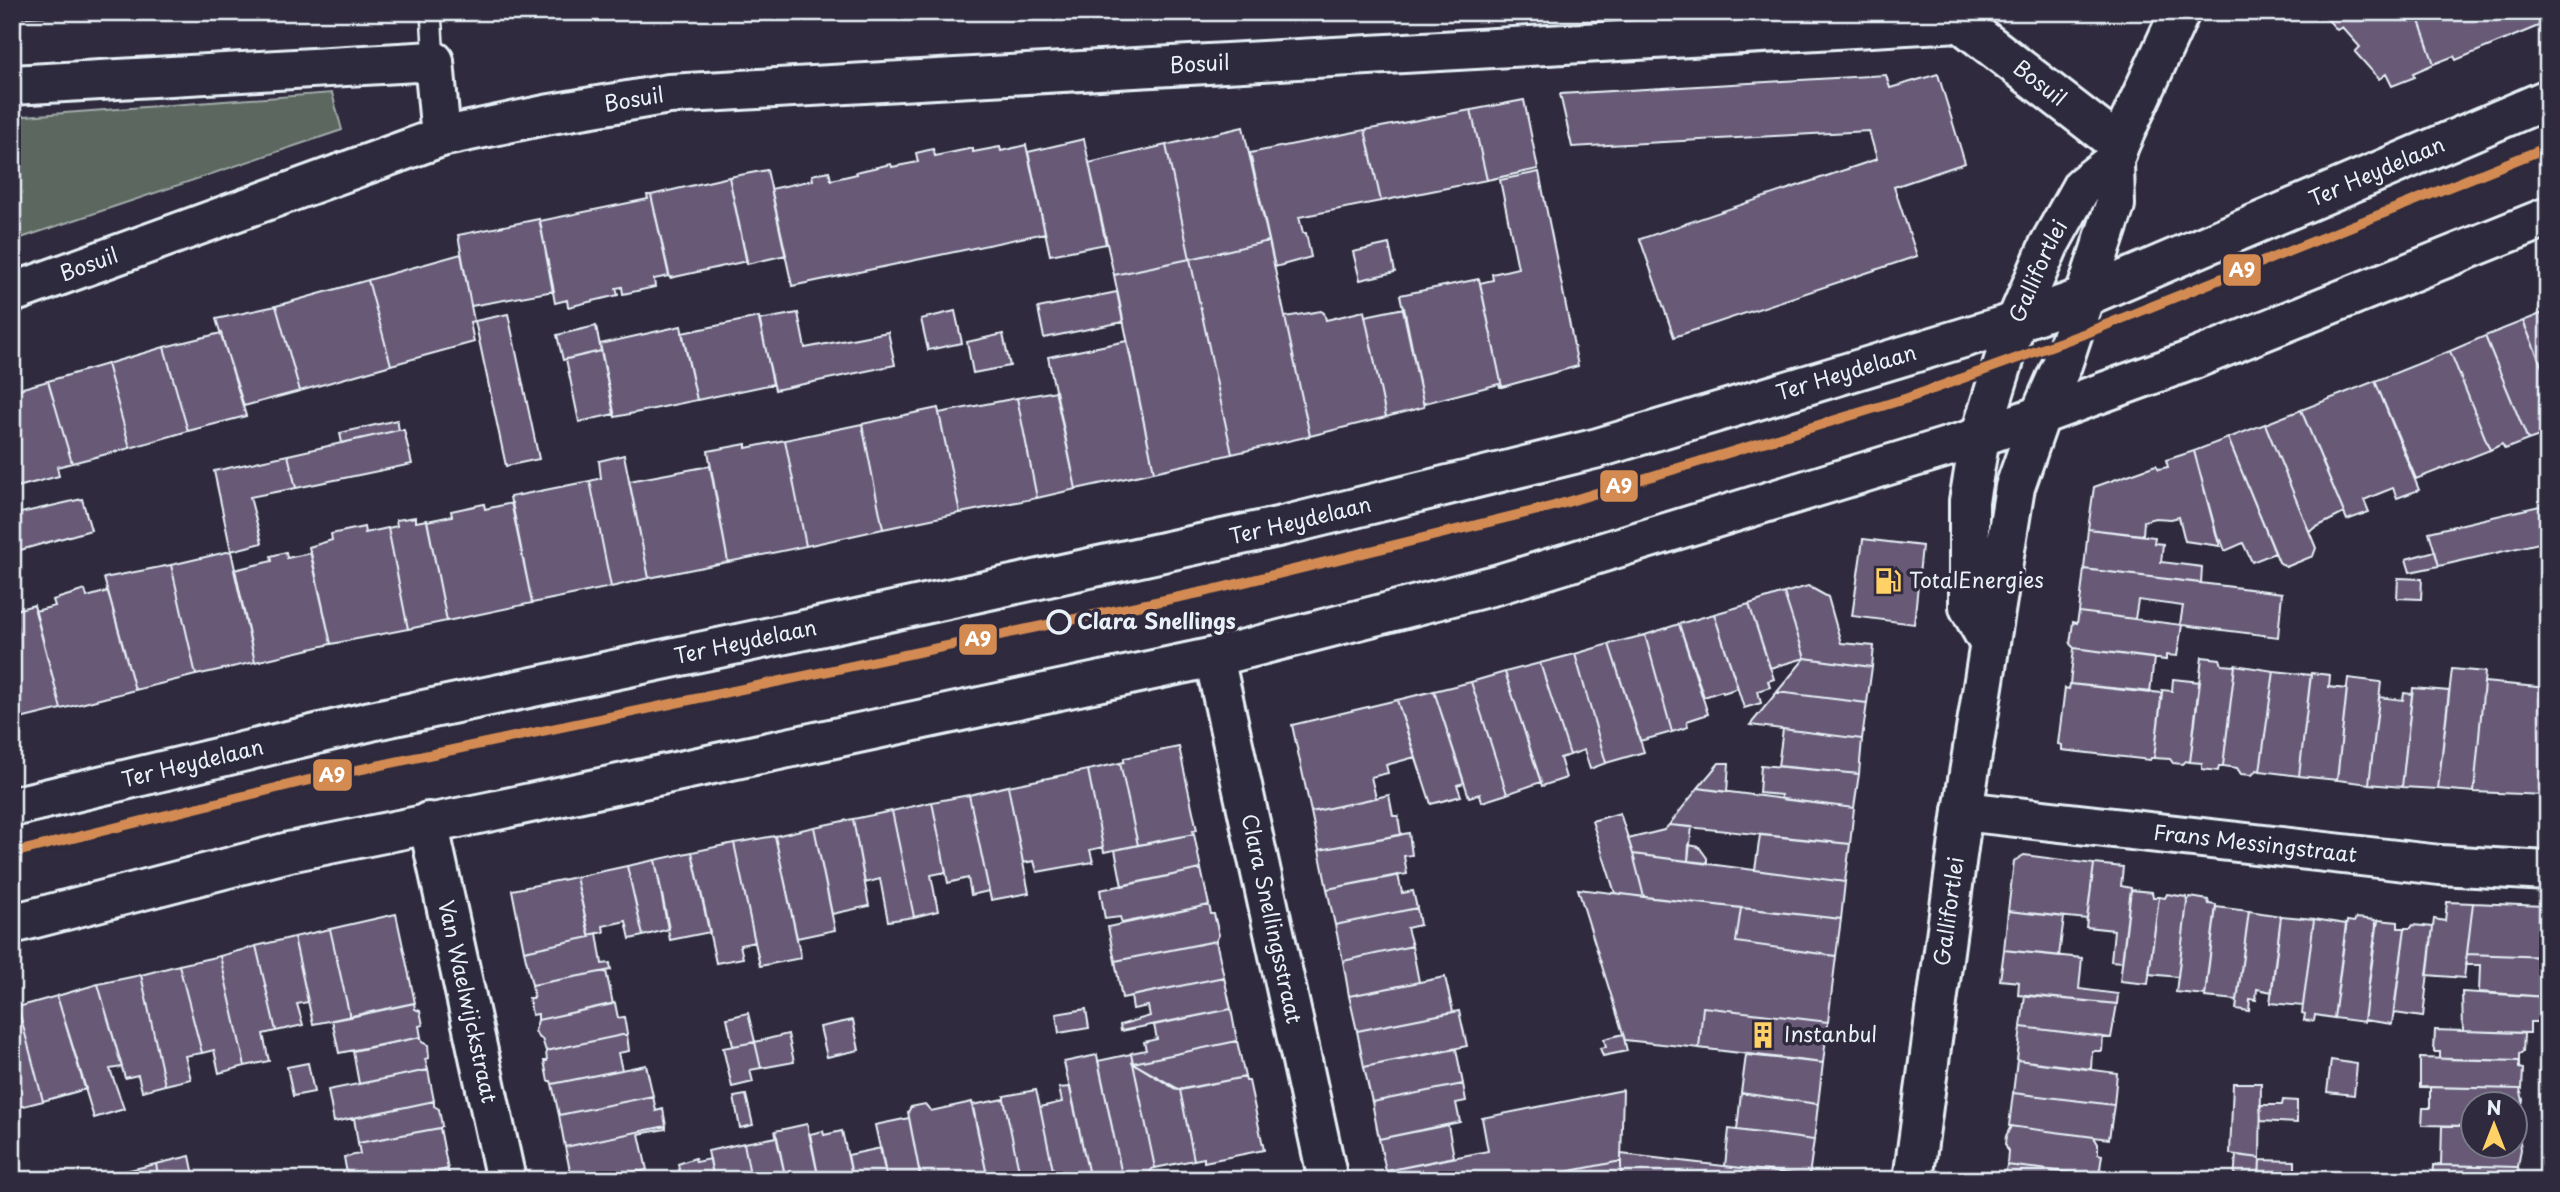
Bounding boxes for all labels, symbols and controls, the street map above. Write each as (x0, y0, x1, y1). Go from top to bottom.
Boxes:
street label: Bosuil (1169, 45, 1230, 80)
street label: Bosuil (2007, 51, 2074, 113)
street label: Bosuil (601, 77, 666, 119)
street label: Ter Heydelaan (2303, 127, 2450, 213)
street label: Gallifortlei (2000, 213, 2074, 327)
street label: Bosuil (55, 238, 122, 288)
line badge: A9 (2222, 253, 2262, 287)
text: A9 (2229, 255, 2255, 283)
street label: Ter Heydelaan (1772, 335, 1920, 407)
line badge: A9 (1599, 469, 1639, 503)
text: A9 (1606, 471, 1632, 499)
street label: Ter Heydelaan (1226, 486, 1375, 551)
place label: TotalEnergies (1909, 563, 2044, 595)
fuel station icon: TotalEnergies (1873, 566, 1903, 596)
place label: Clara Snellings (1077, 604, 1236, 636)
street label: Ter Heydelaan (671, 610, 820, 671)
marker: Clara Snellings (1047, 610, 1071, 634)
line badge: A9 (958, 623, 998, 656)
text: A9 (965, 624, 991, 652)
street label: Ter Heydelaan (118, 729, 267, 794)
line badge: A9 (312, 758, 353, 792)
text: A9 (319, 760, 345, 788)
street label: Clara Snellingsstraat (1235, 810, 1311, 1026)
street label: Frans Messingstraat (2152, 815, 2359, 869)
street label: Gallifortlei (1924, 855, 1971, 968)
street label: Van Waelwijckstraat (431, 897, 507, 1106)
place label: Instanbul (1784, 1017, 1877, 1049)
building icon: Instanbul (1748, 1020, 1778, 1050)
north arrow (2458, 1090, 2528, 1160)
text: N (2486, 1093, 2502, 1121)

